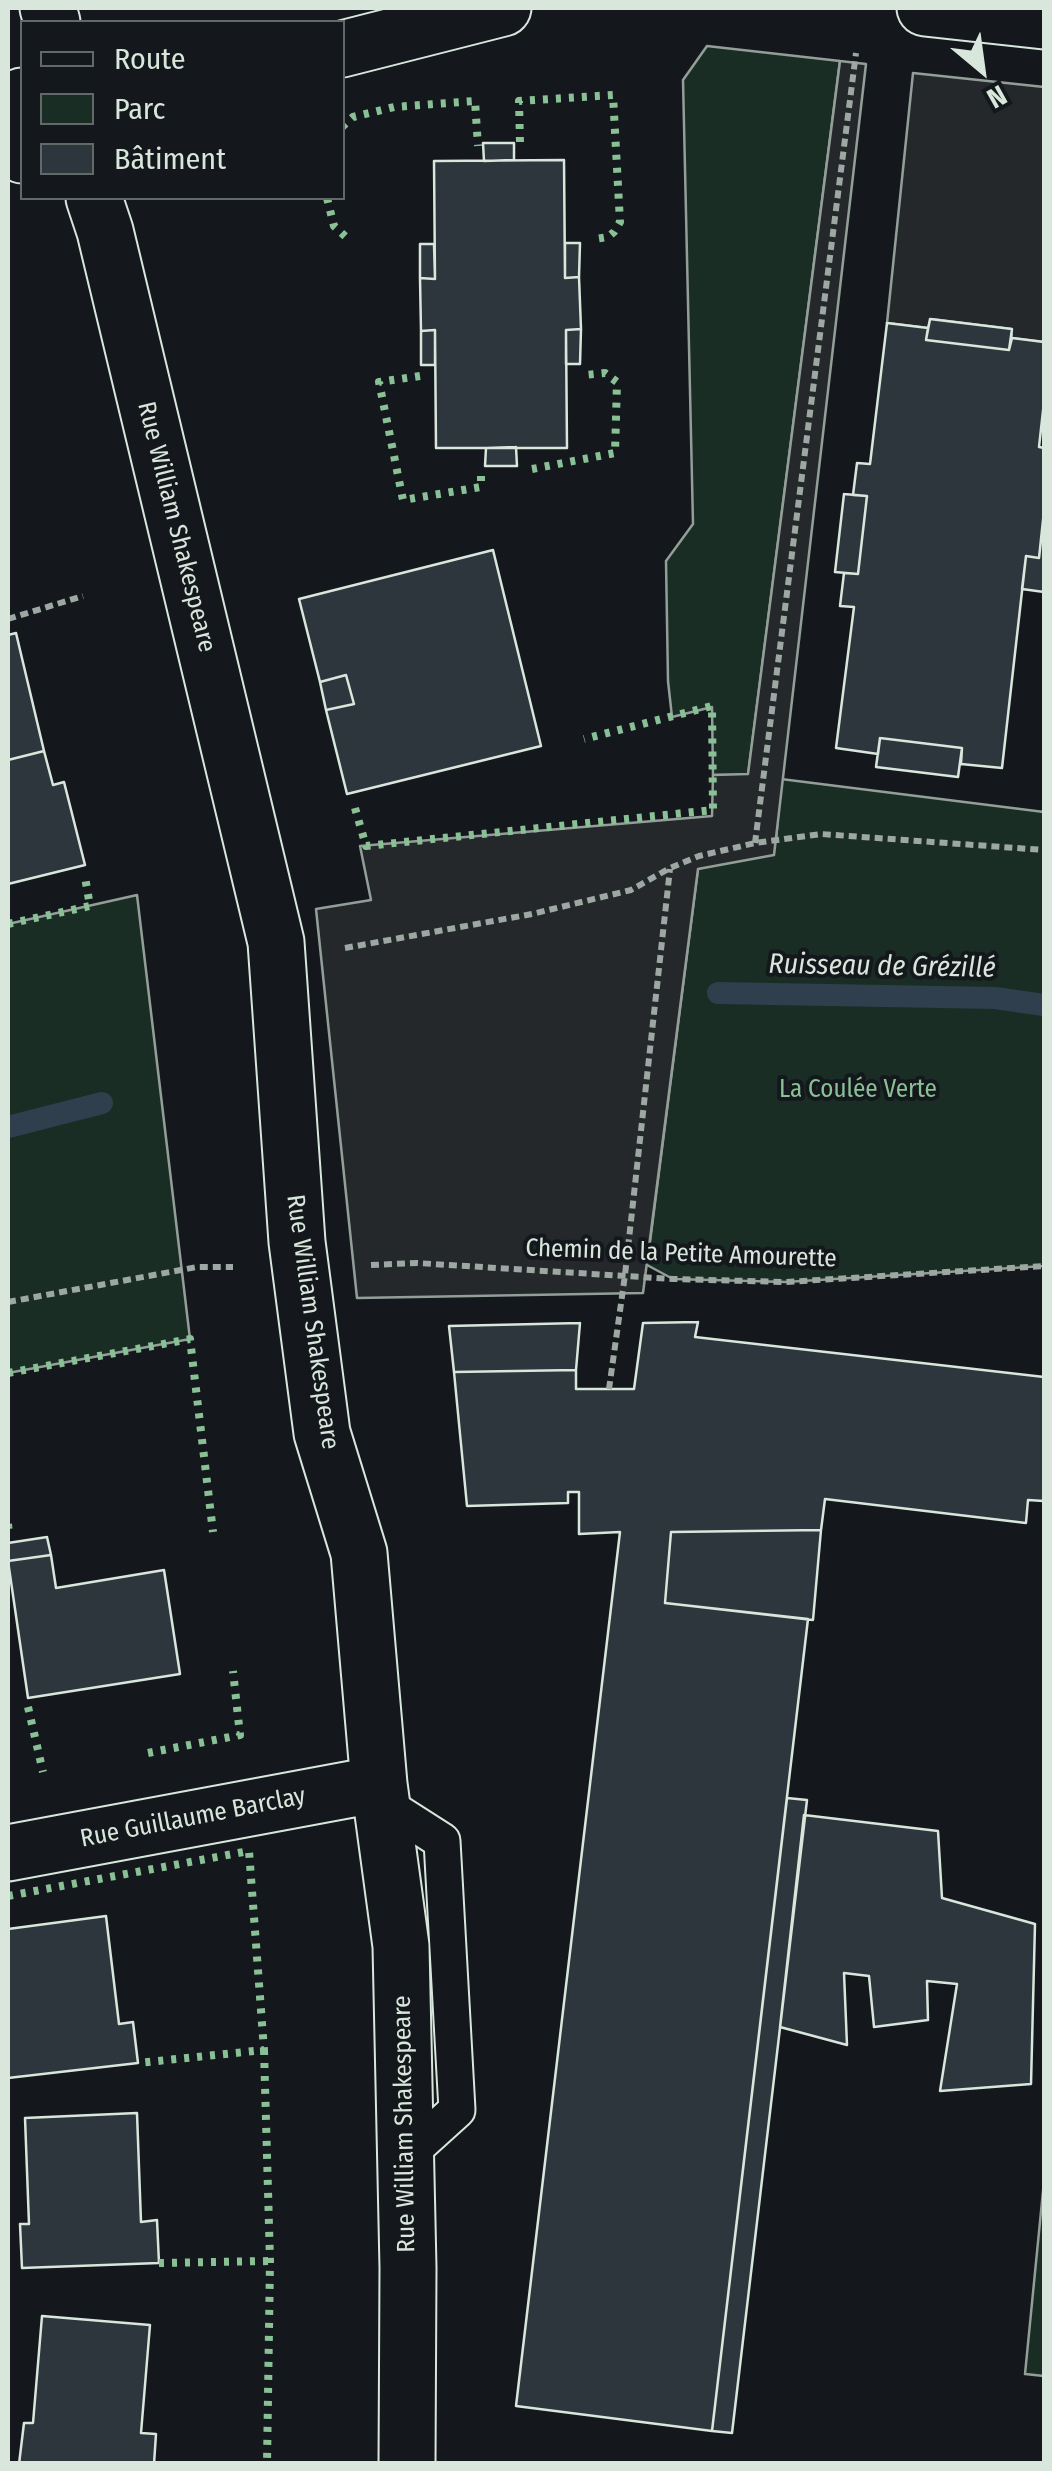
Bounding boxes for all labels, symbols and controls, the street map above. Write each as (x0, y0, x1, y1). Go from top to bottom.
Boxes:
legend (20, 20, 345, 200)
north arrow (932, 20, 1032, 120)
text: Route (114, 41, 186, 77)
text: N (981, 78, 1012, 115)
text: Parc (114, 91, 165, 127)
text: Bâtiment (114, 141, 226, 177)
street label: Rue William Shakespeare (130, 399, 222, 655)
water label: Ruisseau de Grézillé (768, 948, 996, 986)
park label: La Coulée Verte (779, 1075, 937, 1105)
street label: Rue William Shakespeare (279, 1193, 345, 1451)
street label: Chemin de la Petite Amourette (525, 1234, 837, 1274)
street label: Rue Guillaume Barclay (78, 1781, 308, 1855)
street label: Rue William Shakespeare (388, 1995, 422, 2253)

